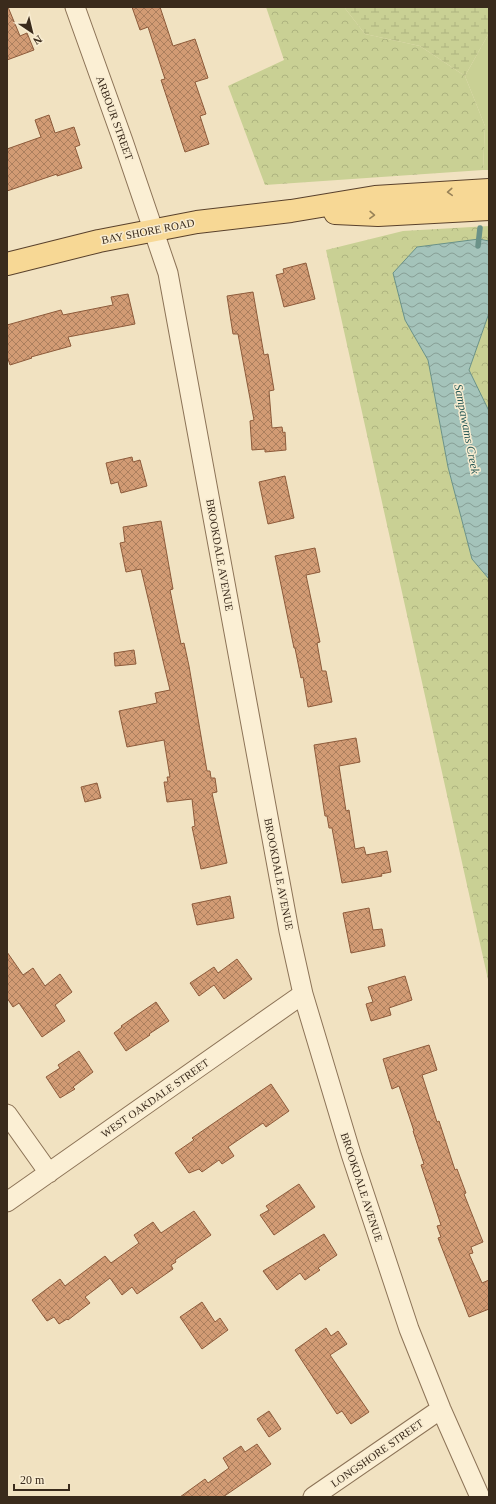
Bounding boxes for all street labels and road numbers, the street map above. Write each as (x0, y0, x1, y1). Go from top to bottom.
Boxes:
street label: ARBOUR STREET (94, 74, 136, 162)
street label: BAY SHORE ROAD (100, 216, 196, 246)
street label: BROOKDALE AVENUE (204, 498, 236, 612)
street label: BROOKDALE AVENUE (262, 817, 296, 931)
street label: WEST OAKDALE STREET (99, 1056, 211, 1140)
street label: BROOKDALE AVENUE (339, 1131, 385, 1243)
street label: LONGSHORE STREET (329, 1416, 426, 1489)

